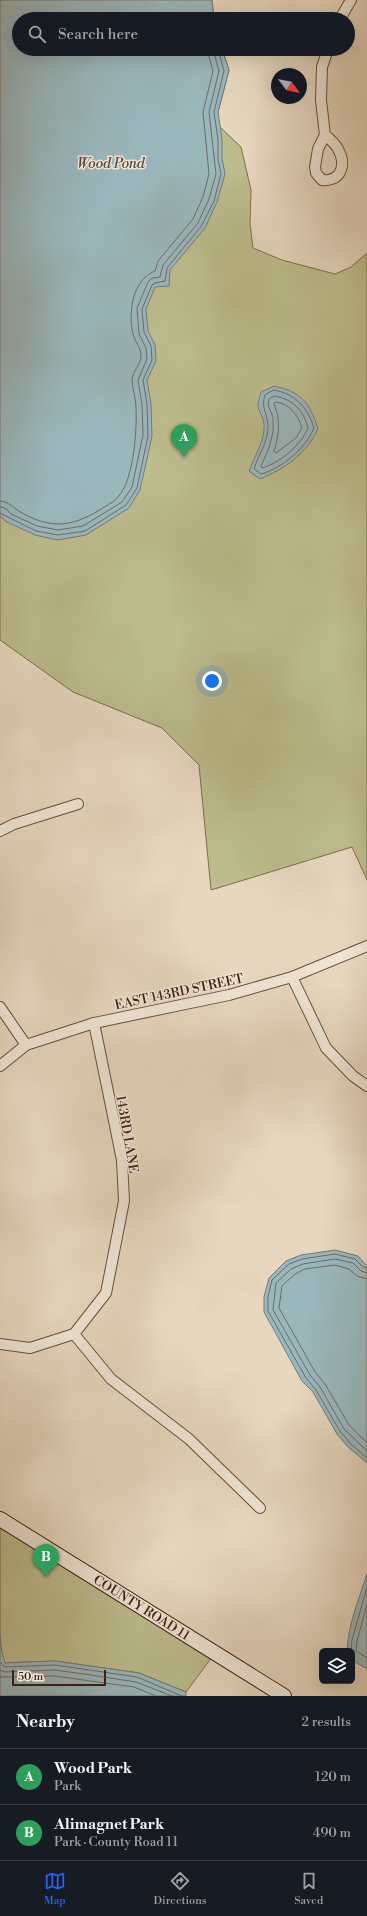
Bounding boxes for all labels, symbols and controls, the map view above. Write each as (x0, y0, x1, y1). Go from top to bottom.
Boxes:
search box (12, 12, 355, 56)
icon: search (26, 23, 48, 45)
text: Search here (58, 25, 138, 44)
north arrow (271, 68, 307, 104)
water label: Wood Pond (77, 155, 146, 173)
pin: A (171, 424, 197, 457)
your location (202, 671, 222, 691)
street label: EAST 143RD STREET (113, 971, 245, 1013)
street label: 143RD LANE (112, 1094, 142, 1174)
pin: B (33, 1544, 59, 1577)
street label: COUNTY ROAD 11 (90, 1572, 193, 1644)
map controls (319, 1648, 355, 1684)
button: layers (319, 1648, 355, 1684)
scale bar (12, 1668, 106, 1687)
text: 50 m (18, 1670, 43, 1684)
text: Nearby (16, 1711, 75, 1733)
text: 2 results (302, 1714, 351, 1730)
text: Wood Park (54, 1759, 132, 1778)
text: A (24, 1769, 34, 1785)
text: 120 m (315, 1769, 351, 1785)
text: Park (54, 1778, 81, 1794)
text: Alimagnet Park (54, 1815, 164, 1834)
text: B (24, 1825, 34, 1841)
text: 490 m (313, 1825, 351, 1841)
text: Park · County Road 11 (54, 1834, 178, 1850)
tab: Map (44, 1870, 66, 1908)
tab: Directions (154, 1870, 207, 1908)
tab: Saved (294, 1870, 323, 1908)

